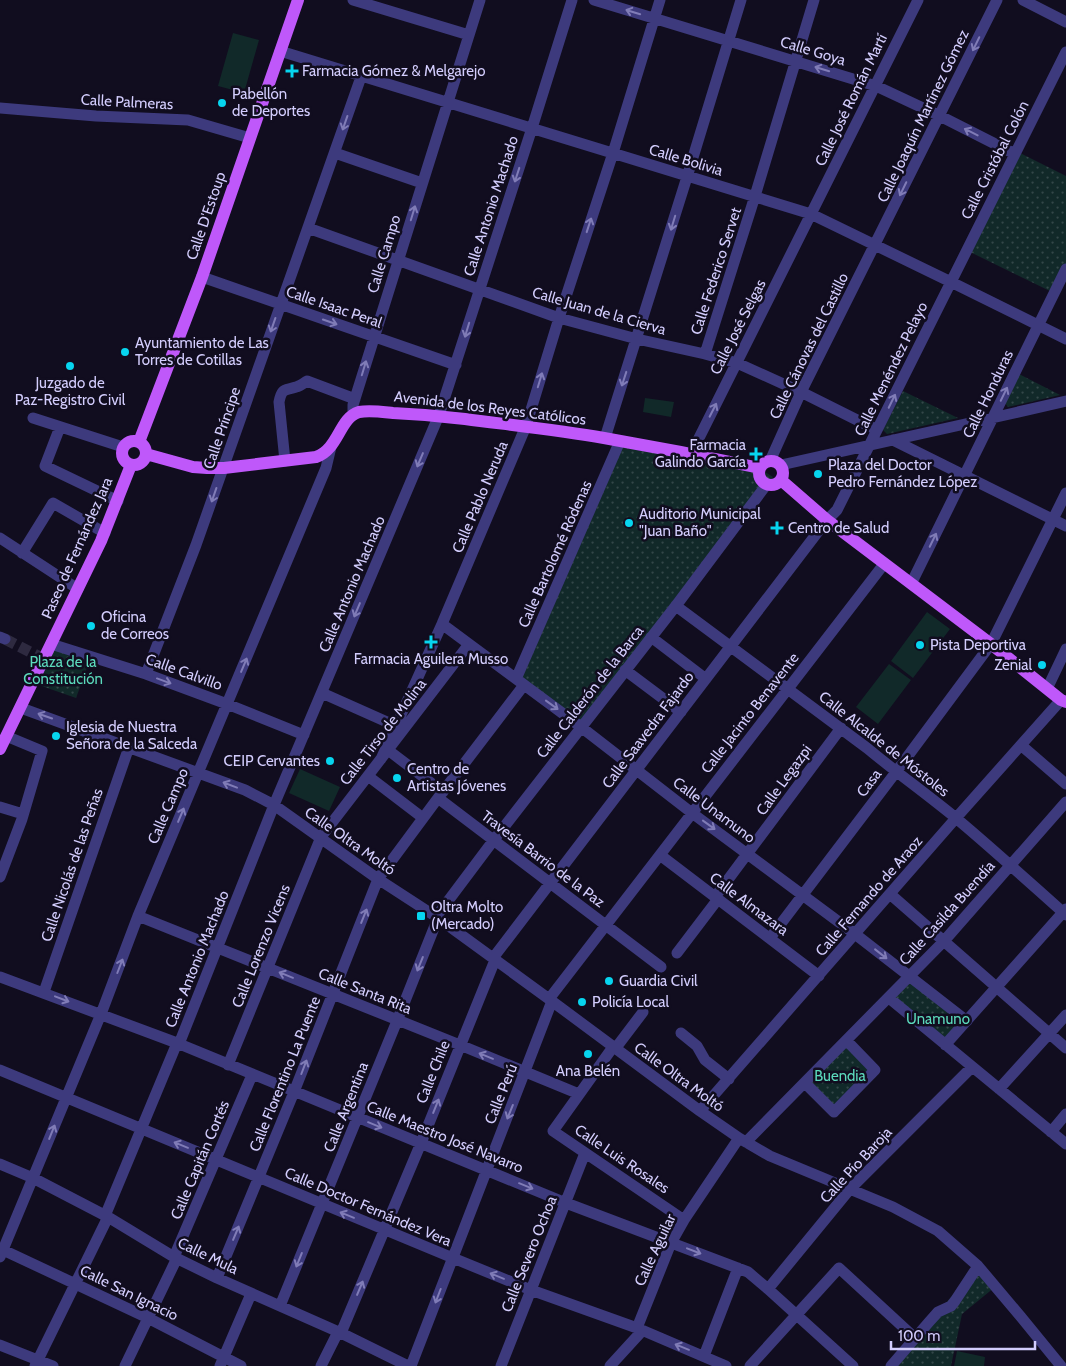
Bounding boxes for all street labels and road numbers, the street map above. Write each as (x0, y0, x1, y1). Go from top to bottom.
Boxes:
street label: Calle Joaquín Martínez Gómez (873, 27, 973, 205)
street label: Calle José Román Martí (811, 31, 891, 169)
street label: Calle Goya (778, 33, 849, 70)
street label: Calle Palmeras (80, 91, 174, 113)
street label: Calle Cristóbal Colón (957, 98, 1033, 222)
street label: Calle Antonio Machado (460, 134, 522, 278)
street label: Calle Bolivia (647, 140, 726, 180)
street label: Calle D'Estoup (183, 170, 229, 262)
street label: Calle Federico Servet (687, 205, 745, 337)
street label: Calle Campo (364, 213, 404, 295)
street label: Calle Cánovas del Castillo (766, 270, 852, 422)
street label: Calle José Selgas (706, 276, 770, 378)
street label: Calle Isaac Peral (284, 282, 385, 332)
street label: Calle Juan de la Cierva (530, 283, 669, 339)
street label: Calle Menéndez Pelayo (851, 299, 931, 439)
street label: Calle Honduras (959, 347, 1017, 441)
street label: Calle Príncipe (200, 384, 244, 471)
street label: Avenida de los Reyes Católicos (393, 387, 587, 429)
street label: Calle Pablo Neruda (448, 438, 512, 556)
street label: Paseo de Fernández Jara (38, 474, 117, 622)
street label: Calle Bartolomé Ródenas (514, 478, 596, 630)
street label: Calle Antonio Machado (315, 513, 389, 655)
street label: Calle Calderón de la Barca (533, 622, 648, 762)
street label: Calle Jacinto Benavente (697, 649, 803, 777)
street label: Calle Calvillo (143, 650, 225, 694)
street label: Calle Saavedra Fajardo (598, 668, 698, 792)
street label: Calle Tirso de Molina (336, 675, 431, 789)
street label: Calle Alcalde de Móstoles (815, 688, 953, 800)
street label: Calle Legazpi (752, 741, 816, 819)
street label: Calle Campo (144, 765, 192, 847)
street label: Casa (853, 765, 886, 800)
street label: Calle Unamuno (669, 773, 759, 847)
street label: Calle Nicolás de las Peñas (37, 786, 107, 944)
street label: Calle Oltra Moltó (301, 803, 399, 879)
street label: Travesía Barrio de la Paz (478, 807, 608, 911)
street label: Calle Fernando de Araoz (812, 832, 926, 960)
street label: Calle Casilda Buendía (895, 857, 999, 969)
street label: Calle Almazara (706, 869, 792, 940)
street label: Calle Lorenzo Vicens (228, 882, 294, 1010)
street label: Calle Antonio Machado (161, 888, 233, 1030)
street label: Calle Santa Rita (316, 964, 415, 1018)
street label: Calle Florentino La Puente (246, 993, 325, 1154)
street label: Calle Chile (412, 1038, 454, 1106)
street label: Calle Oltra Moltó (631, 1038, 727, 1116)
street label: Calle Argentina (320, 1059, 373, 1155)
street label: Calle Perú (481, 1061, 521, 1127)
street label: Calle Maestro José Navarro (364, 1097, 526, 1177)
street label: Calle Capitán Cortés (167, 1098, 233, 1222)
street label: Calle Luis Rosales (571, 1121, 673, 1197)
street label: Calle Pío Baroja (816, 1123, 896, 1207)
street label: Calle Doctor Fernández Vera (282, 1164, 455, 1251)
street label: Calle Severo Ochoa (497, 1192, 561, 1315)
street label: Calle Aguilar (630, 1211, 680, 1289)
street label: Calle Mula (175, 1234, 242, 1279)
street label: Calle San Ignacio (77, 1261, 181, 1325)

